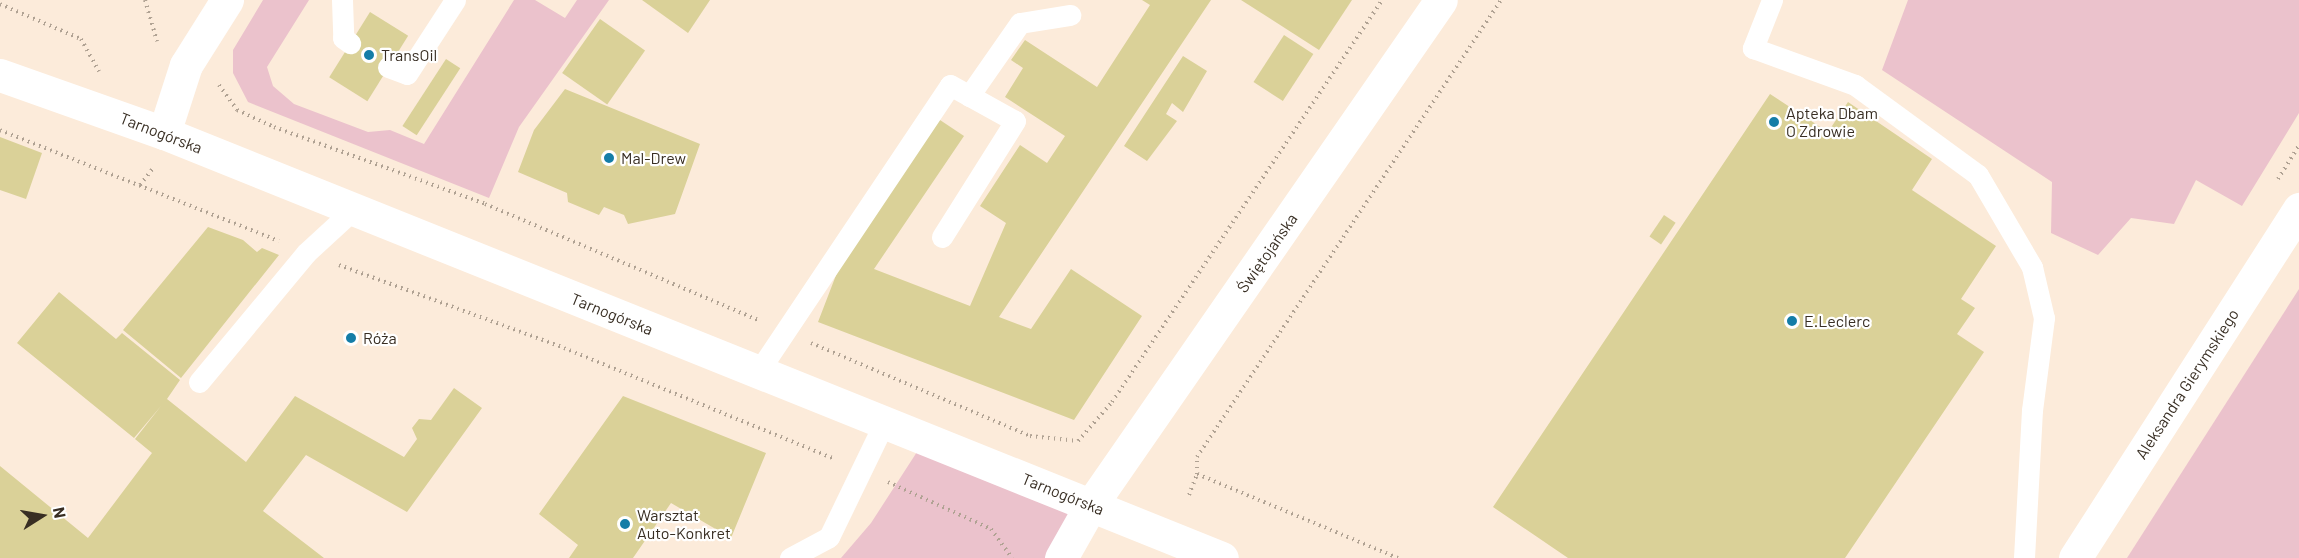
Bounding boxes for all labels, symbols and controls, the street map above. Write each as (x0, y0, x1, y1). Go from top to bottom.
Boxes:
place label: TransOil (381, 45, 437, 65)
marker: TransOil (362, 48, 376, 62)
place label: Apteka Dbam O Zdrowie (1786, 103, 1878, 141)
street label: Tarnogórska (117, 108, 205, 158)
marker: Apteka Dbam O Zdrowie (1767, 115, 1781, 129)
place label: Mal-Drew (621, 148, 686, 168)
marker: Mal-Drew (602, 151, 616, 165)
street label: Świętojańska (1233, 210, 1301, 296)
street label: Tarnogórska (568, 289, 656, 339)
street label: Aleksandra Gierymskiego (2131, 305, 2243, 463)
place label: E.Leclerc (1804, 311, 1870, 331)
marker: E.Leclerc (1785, 314, 1799, 328)
place label: Róża (363, 328, 397, 348)
marker: Róża (344, 331, 358, 345)
street label: Tarnogórska (1019, 469, 1107, 519)
north arrow (12, 486, 72, 546)
text: N (50, 505, 70, 519)
place label: Warsztat Auto-Konkret (637, 505, 731, 543)
marker: Warsztat Auto-Konkret (618, 517, 632, 531)

